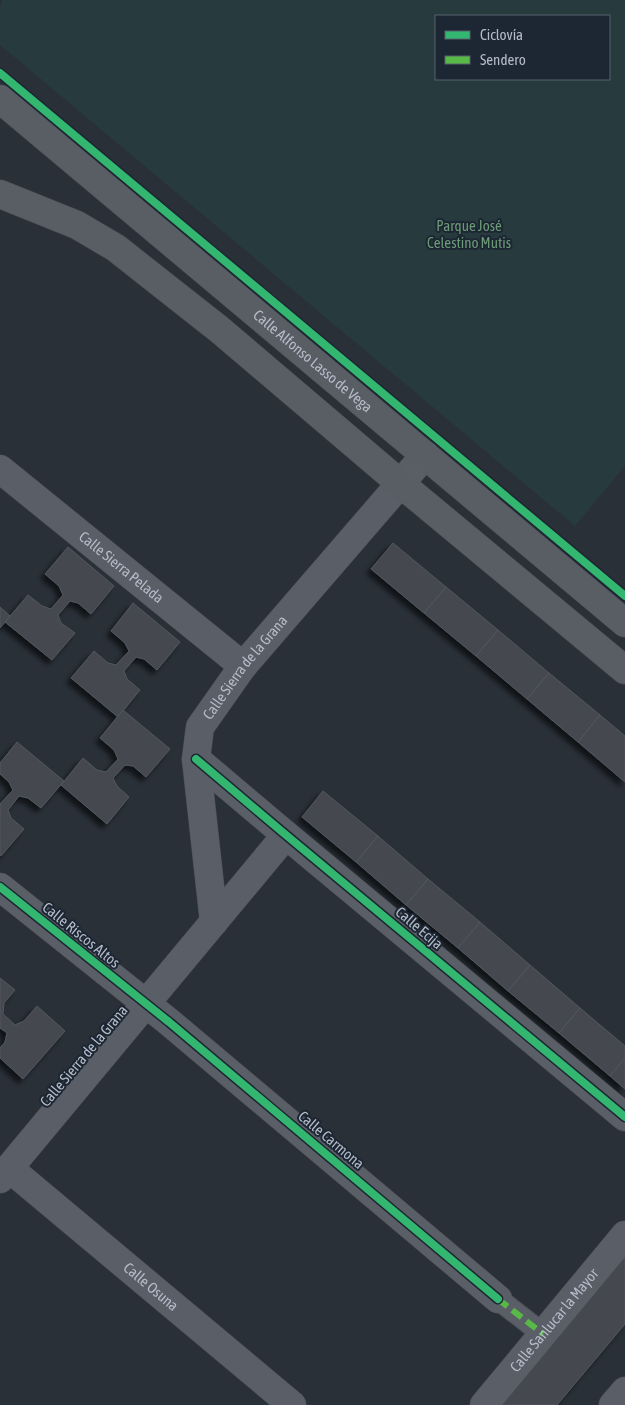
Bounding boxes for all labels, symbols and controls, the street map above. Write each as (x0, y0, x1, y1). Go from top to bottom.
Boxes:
legend (435, 15, 610, 80)
text: Ciclovía (480, 26, 523, 43)
text: Sendero (480, 51, 526, 68)
park label: Parque José Celestino Mutis (427, 217, 511, 251)
street label: Calle Alfonso Lasso de Vega (250, 306, 376, 415)
street label: Calle Sierra Pelada (76, 528, 167, 606)
street label: Calle Sierra de la Grana (199, 612, 291, 722)
street label: Calle Riscos Altos (39, 898, 123, 971)
street label: Calle Ecija (392, 903, 446, 952)
street label: Calle Sierra de la Grana (36, 1002, 131, 1110)
street label: Calle Carmona (295, 1107, 368, 1172)
street label: Calle Osuna (120, 1259, 182, 1314)
street label: Calle Sanlucar la Mayor (506, 1265, 602, 1375)

